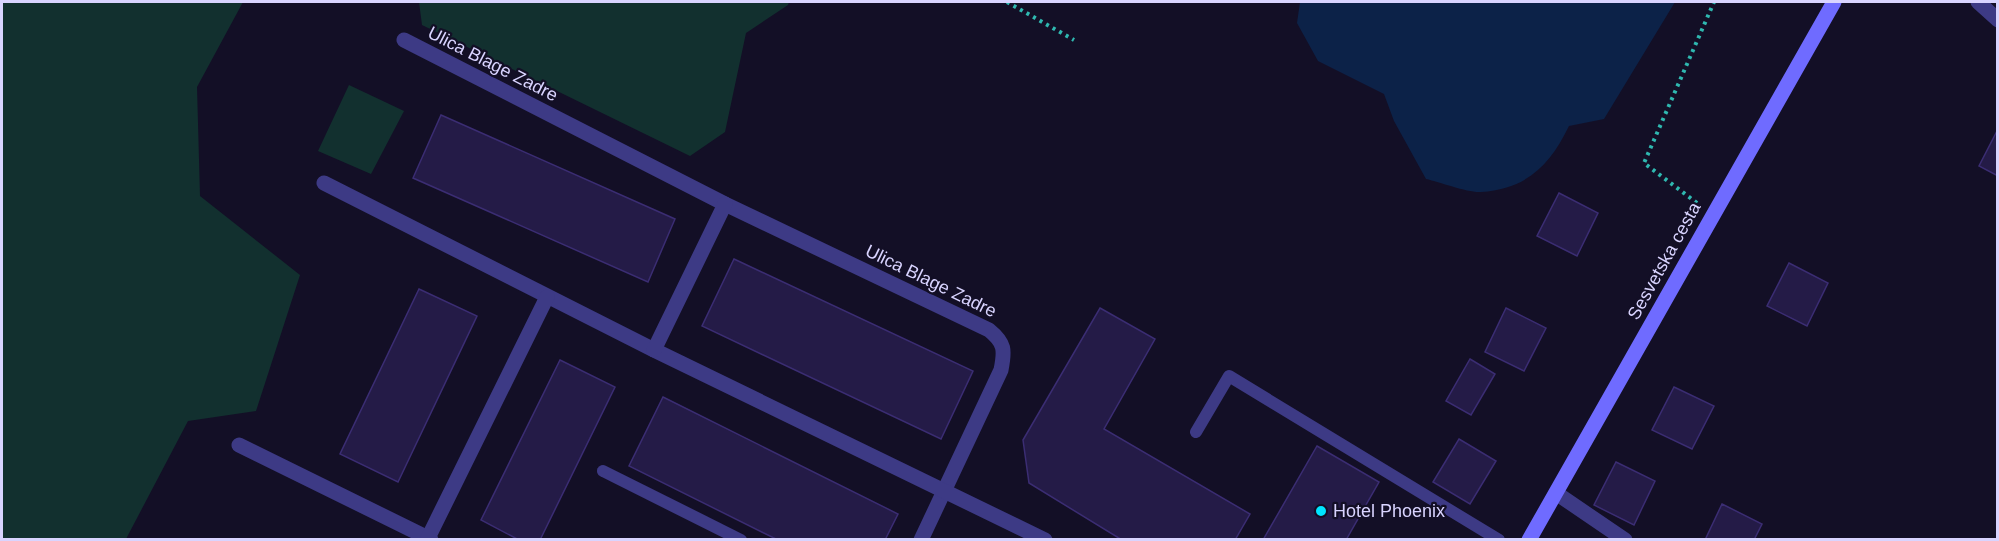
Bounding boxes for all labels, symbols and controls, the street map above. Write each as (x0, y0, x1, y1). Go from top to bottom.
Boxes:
street label: Ulica Blage Zadre (425, 23, 561, 105)
street label: Sesvetska cesta (1623, 198, 1705, 323)
street label: Ulica Blage Zadre (862, 241, 1000, 321)
place label: Hotel Phoenix (1333, 501, 1445, 521)
marker: Hotel Phoenix (1314, 504, 1328, 518)

